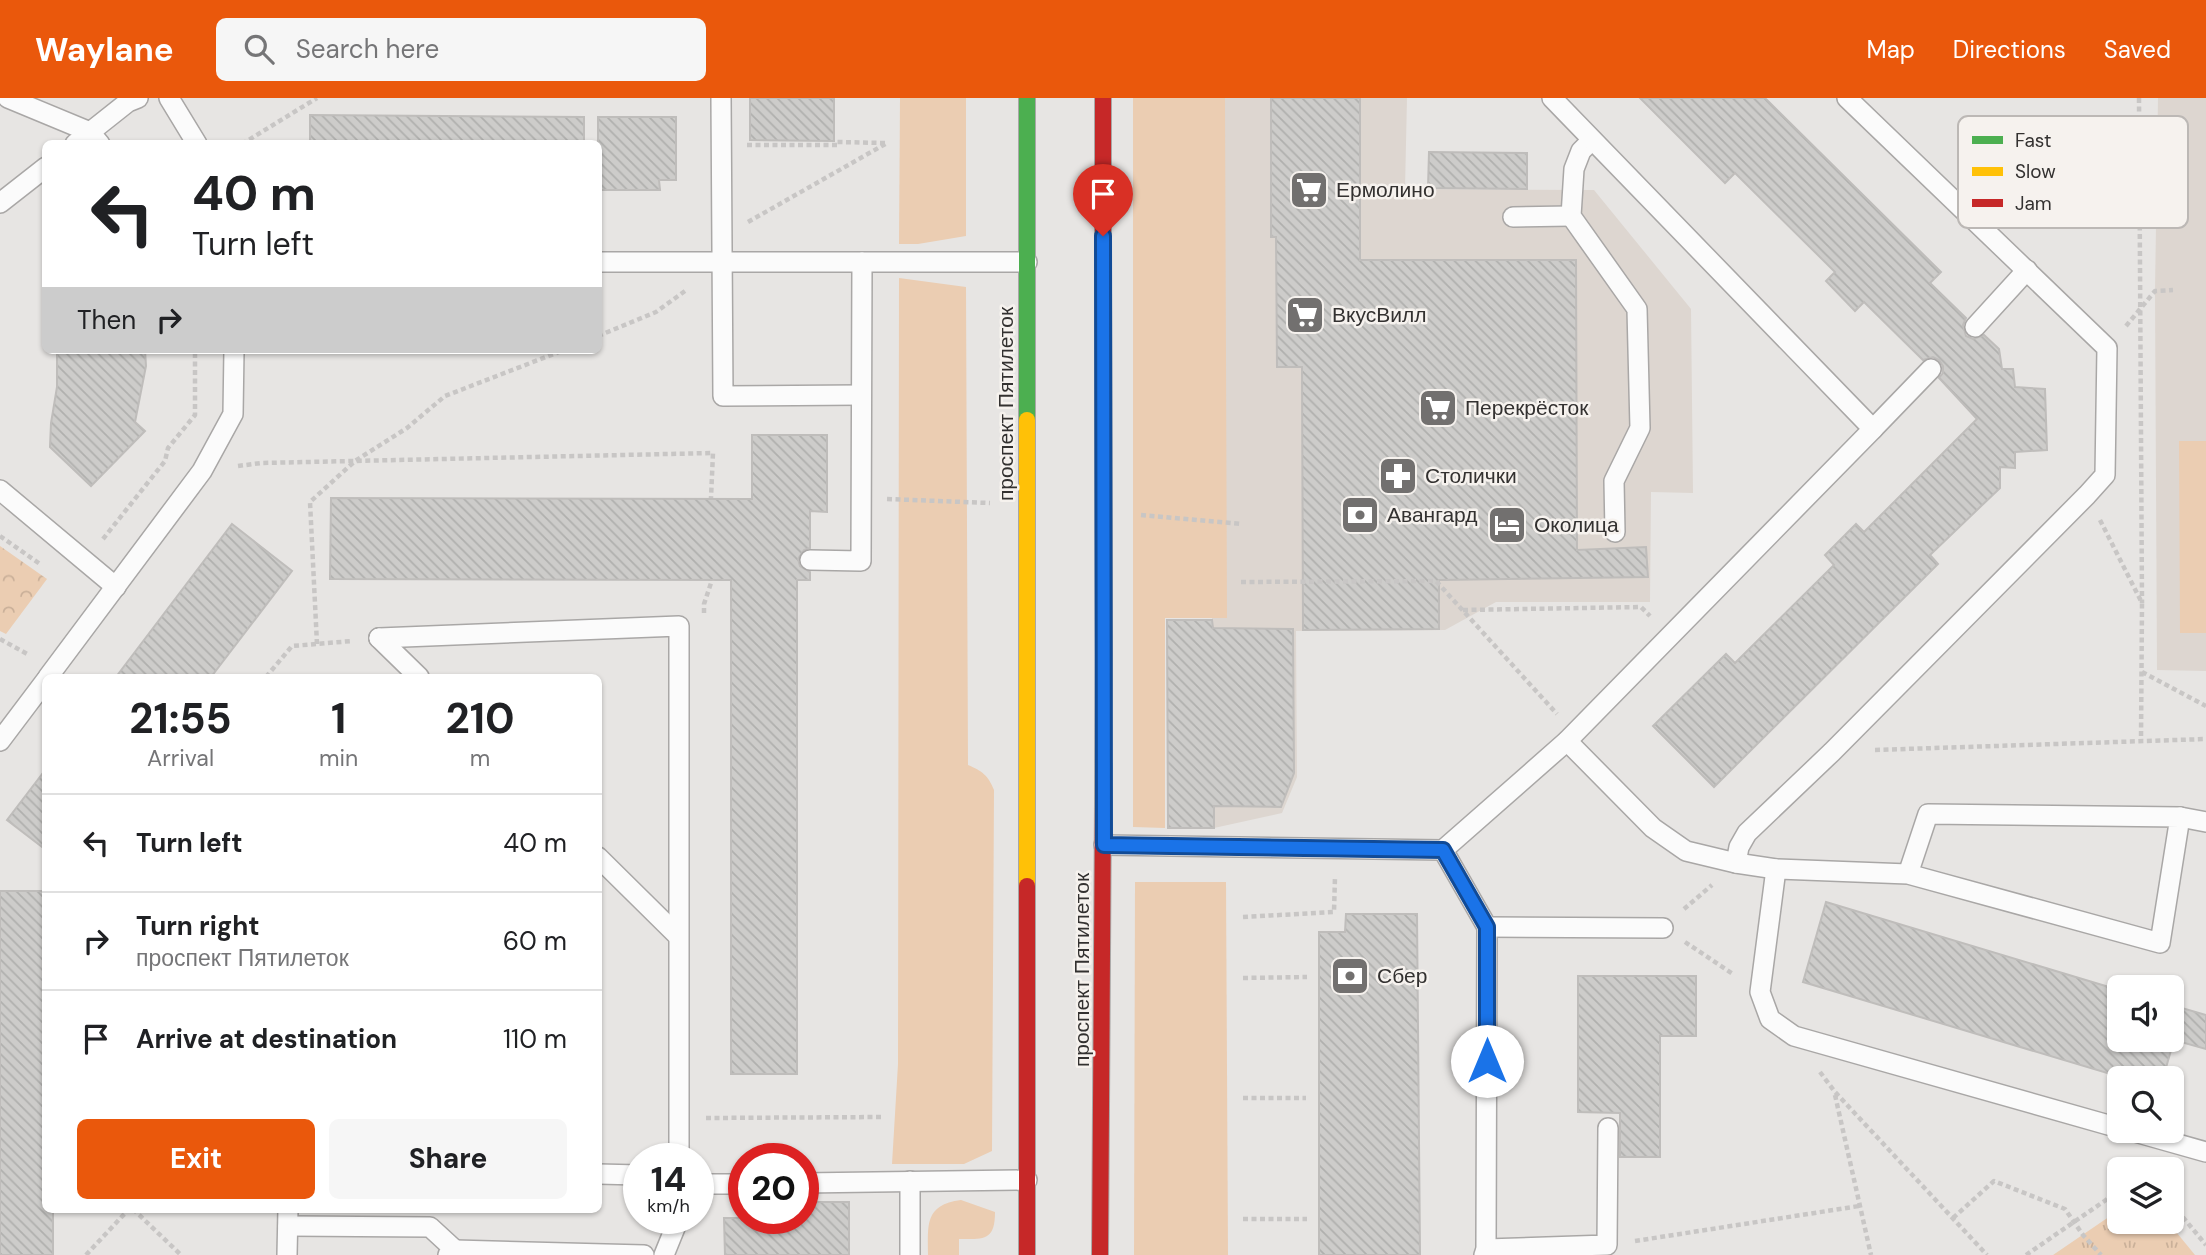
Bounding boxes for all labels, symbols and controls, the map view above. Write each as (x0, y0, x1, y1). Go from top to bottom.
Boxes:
search box (216, 18, 706, 81)
text: Waylane (35, 28, 174, 71)
icon: search (240, 30, 278, 68)
text: Search here (296, 32, 439, 66)
text: Map (1867, 34, 1915, 65)
text: Directions (1953, 34, 2066, 65)
text: Saved (2104, 34, 2171, 65)
legend (1958, 116, 2188, 228)
text: Fast (2015, 128, 2051, 153)
text: Slow (2015, 159, 2056, 184)
text: 40 m (192, 161, 316, 225)
pin (1073, 164, 1133, 236)
icon: left (77, 168, 168, 259)
supermarket icon: Ермолино (1288, 169, 1330, 211)
icon: arrive (1084, 175, 1122, 213)
place label: Ермолино (1336, 176, 1435, 204)
text: Jam (2015, 191, 2052, 216)
text: Turn left (192, 223, 314, 265)
supermarket icon: ВкусВилл (1284, 294, 1326, 336)
icon: right (150, 301, 188, 339)
place label: ВкусВилл (1332, 301, 1426, 329)
text: Then (77, 303, 136, 337)
street label: проспект Пятилеток (992, 306, 1020, 501)
supermarket icon: Перекрёсток (1417, 387, 1459, 429)
place label: Перекрёсток (1465, 394, 1589, 422)
pharmacy icon: Столички (1377, 455, 1419, 497)
place label: Столички (1425, 462, 1517, 490)
bank icon: Авангард (1339, 494, 1381, 536)
place label: Авангард (1387, 501, 1478, 529)
hotel icon: Околица (1486, 504, 1528, 546)
place label: Околица (1534, 511, 1619, 539)
text: 21:55 (129, 691, 232, 746)
text: 1 (331, 691, 346, 746)
text: 210 (446, 691, 515, 746)
text: Arrival (147, 743, 214, 773)
text: min (319, 743, 358, 773)
text: m (470, 743, 490, 773)
icon: left (77, 824, 115, 862)
text: Turn left (136, 826, 243, 860)
text: 40 m (503, 826, 567, 860)
street label: проспект Пятилеток (1068, 872, 1096, 1067)
text: Turn right (136, 909, 260, 943)
icon: right (77, 922, 115, 960)
text: 60 m (503, 924, 567, 958)
text: проспект Пятилеток (136, 943, 349, 973)
bank icon: Сбер (1329, 955, 1371, 997)
place label: Сбер (1377, 962, 1427, 990)
map controls (2107, 975, 2184, 1234)
button: sound (2107, 975, 2184, 1052)
icon: arrive (77, 1020, 115, 1058)
text: Arrive at destination (136, 1022, 397, 1056)
text: 110 m (503, 1022, 567, 1056)
position arrow (1450, 1024, 1524, 1098)
button: search (2107, 1066, 2184, 1143)
button: Exit (77, 1119, 315, 1199)
button: Share (329, 1119, 567, 1199)
speed limit sign: 20 (728, 1143, 819, 1234)
text: 14 (651, 1156, 686, 1202)
button: layers (2107, 1157, 2184, 1234)
text: km/h (647, 1194, 690, 1218)

